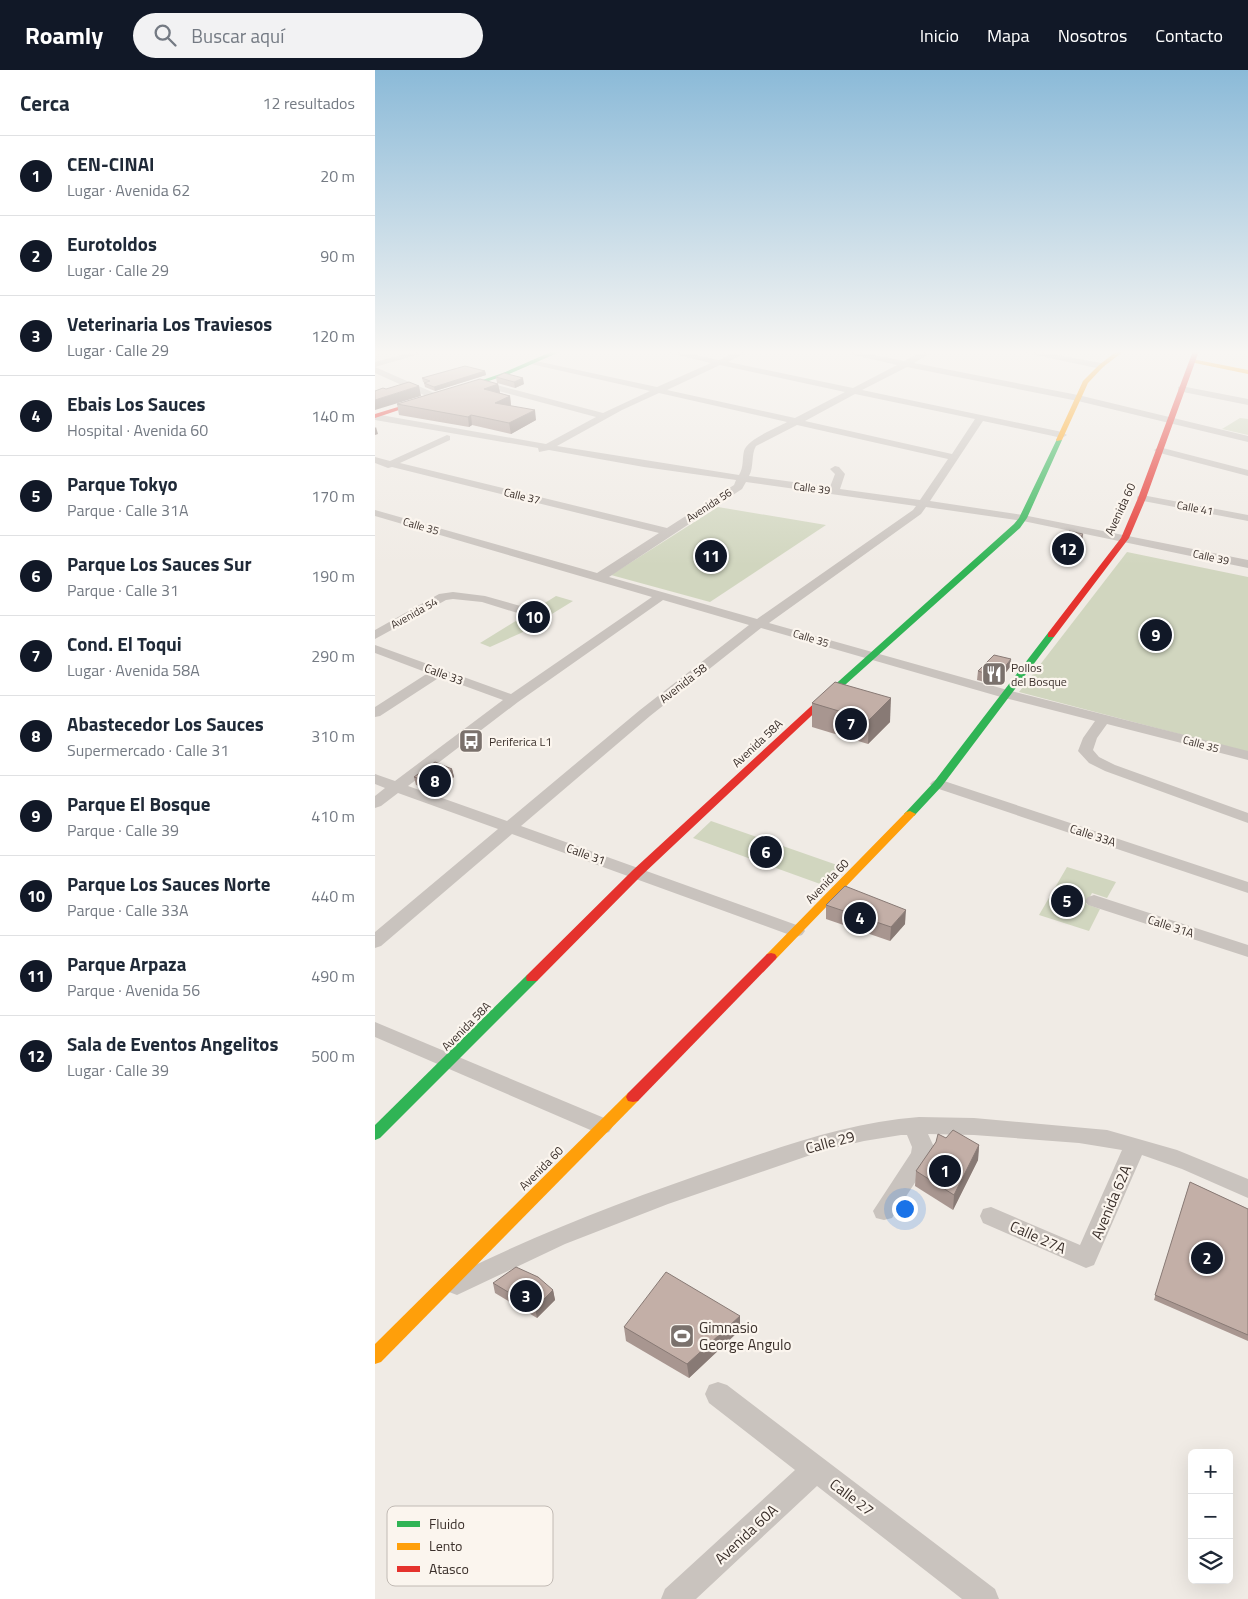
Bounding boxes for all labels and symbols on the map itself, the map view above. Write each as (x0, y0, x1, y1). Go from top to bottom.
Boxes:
street label: Calle 39 (793, 478, 831, 498)
street label: Avenida 60 (1100, 479, 1141, 538)
street label: Calle 37 (502, 484, 542, 508)
street label: Avenida 56 (683, 484, 735, 526)
street label: Calle 41 (1175, 497, 1215, 519)
street label: Calle 35 (401, 513, 441, 539)
pin: 12 (1052, 530, 1084, 568)
pin: 11 (695, 537, 727, 575)
street label: Calle 39 (1191, 545, 1231, 569)
street label: Avenida 54 (388, 594, 440, 632)
pin: 10 (518, 598, 550, 636)
pin: 9 (1140, 616, 1172, 654)
street label: Calle 35 (791, 625, 831, 651)
street label: Calle 33 (422, 658, 466, 690)
street label: Avenida 58 (655, 658, 711, 708)
place label: Pollos del Bosque (1011, 658, 1067, 691)
restaurant icon: Pollos del Bosque (981, 661, 1007, 687)
pin: 7 (835, 705, 867, 743)
street label: Avenida 58A (727, 714, 787, 772)
bus stop icon: Periferica L1 (458, 728, 484, 754)
place label: Periferica L1 (489, 732, 552, 751)
street label: Calle 35 (1181, 732, 1221, 756)
pin: 8 (419, 762, 451, 800)
street label: Calle 33A (1068, 819, 1118, 851)
pin: 6 (750, 833, 782, 871)
street label: Calle 31 (564, 838, 608, 870)
street label: Avenida 60 (801, 854, 854, 908)
pin: 5 (1051, 882, 1083, 920)
pin: 4 (844, 899, 876, 937)
street label: Calle 31A (1146, 910, 1196, 942)
street label: Avenida 58A (437, 997, 495, 1055)
street label: Calle 29 (803, 1124, 857, 1160)
street label: Avenida 60 (514, 1141, 568, 1195)
pin: 1 (929, 1152, 961, 1190)
street label: Avenida 62A (1085, 1161, 1137, 1243)
your location (892, 1196, 918, 1222)
street label: Calle 27A (1006, 1214, 1070, 1260)
pin: 2 (1191, 1239, 1223, 1277)
pin: 3 (510, 1277, 542, 1315)
place label: Gimnasio George Angulo (699, 1316, 792, 1356)
sports icon: Gimnasio George Angulo (669, 1323, 695, 1349)
street label: Calle 27 (825, 1473, 879, 1521)
street label: Avenida 60A (709, 1499, 783, 1569)
legend (387, 1506, 553, 1586)
text: Fluido (429, 1513, 465, 1534)
text: Lento (429, 1535, 463, 1556)
text: Atasco (429, 1558, 469, 1579)

